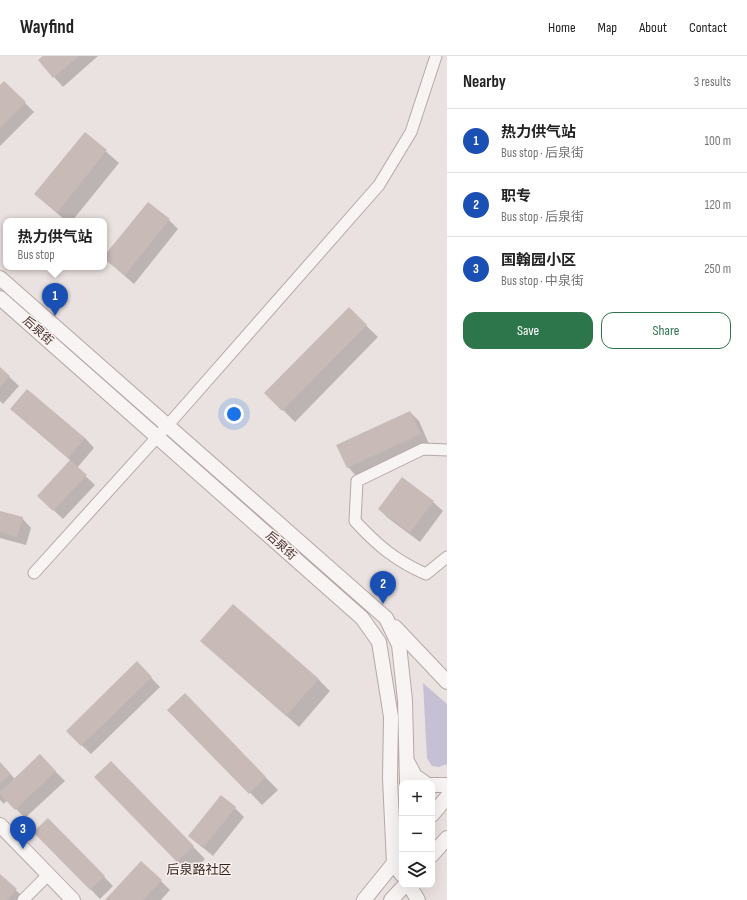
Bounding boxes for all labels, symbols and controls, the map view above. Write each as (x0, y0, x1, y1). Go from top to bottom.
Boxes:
text: Wayfind (20, 16, 74, 39)
text: Home (548, 19, 576, 36)
text: Map (598, 19, 617, 36)
text: About (639, 19, 667, 36)
text: Contact (689, 19, 727, 36)
text: Nearby (463, 72, 506, 92)
text: 3 results (694, 74, 731, 90)
text: 热力供气站 (501, 123, 576, 142)
text: 1 (473, 133, 479, 149)
text: 100 m (704, 133, 731, 149)
text: Bus stop · 后泉街 (501, 145, 584, 161)
text: 职专 (501, 187, 531, 206)
text: 2 (473, 197, 479, 213)
text: 120 m (705, 197, 731, 213)
text: Bus stop · 后泉街 (501, 209, 584, 225)
popup (3, 218, 107, 270)
text: 热力供气站 (17, 228, 93, 247)
text: Bus stop (17, 247, 55, 263)
text: 国翰园小区 (501, 251, 576, 270)
text: 3 (473, 261, 479, 277)
text: 250 m (704, 261, 731, 277)
text: Bus stop · 中泉街 (501, 273, 584, 289)
pin: 1 (42, 283, 68, 316)
button: Save (463, 312, 593, 349)
button: Share (601, 312, 731, 349)
street label: 后泉街 (20, 313, 56, 349)
your location (224, 404, 244, 424)
street label: 后泉街 (263, 528, 299, 564)
pin: 2 (370, 571, 396, 604)
map controls (399, 780, 435, 888)
button: + (399, 780, 435, 816)
pin: 3 (10, 816, 36, 849)
button: − (399, 816, 435, 852)
button: layers (399, 852, 435, 888)
district label: 后泉路社区 (166, 862, 232, 878)

